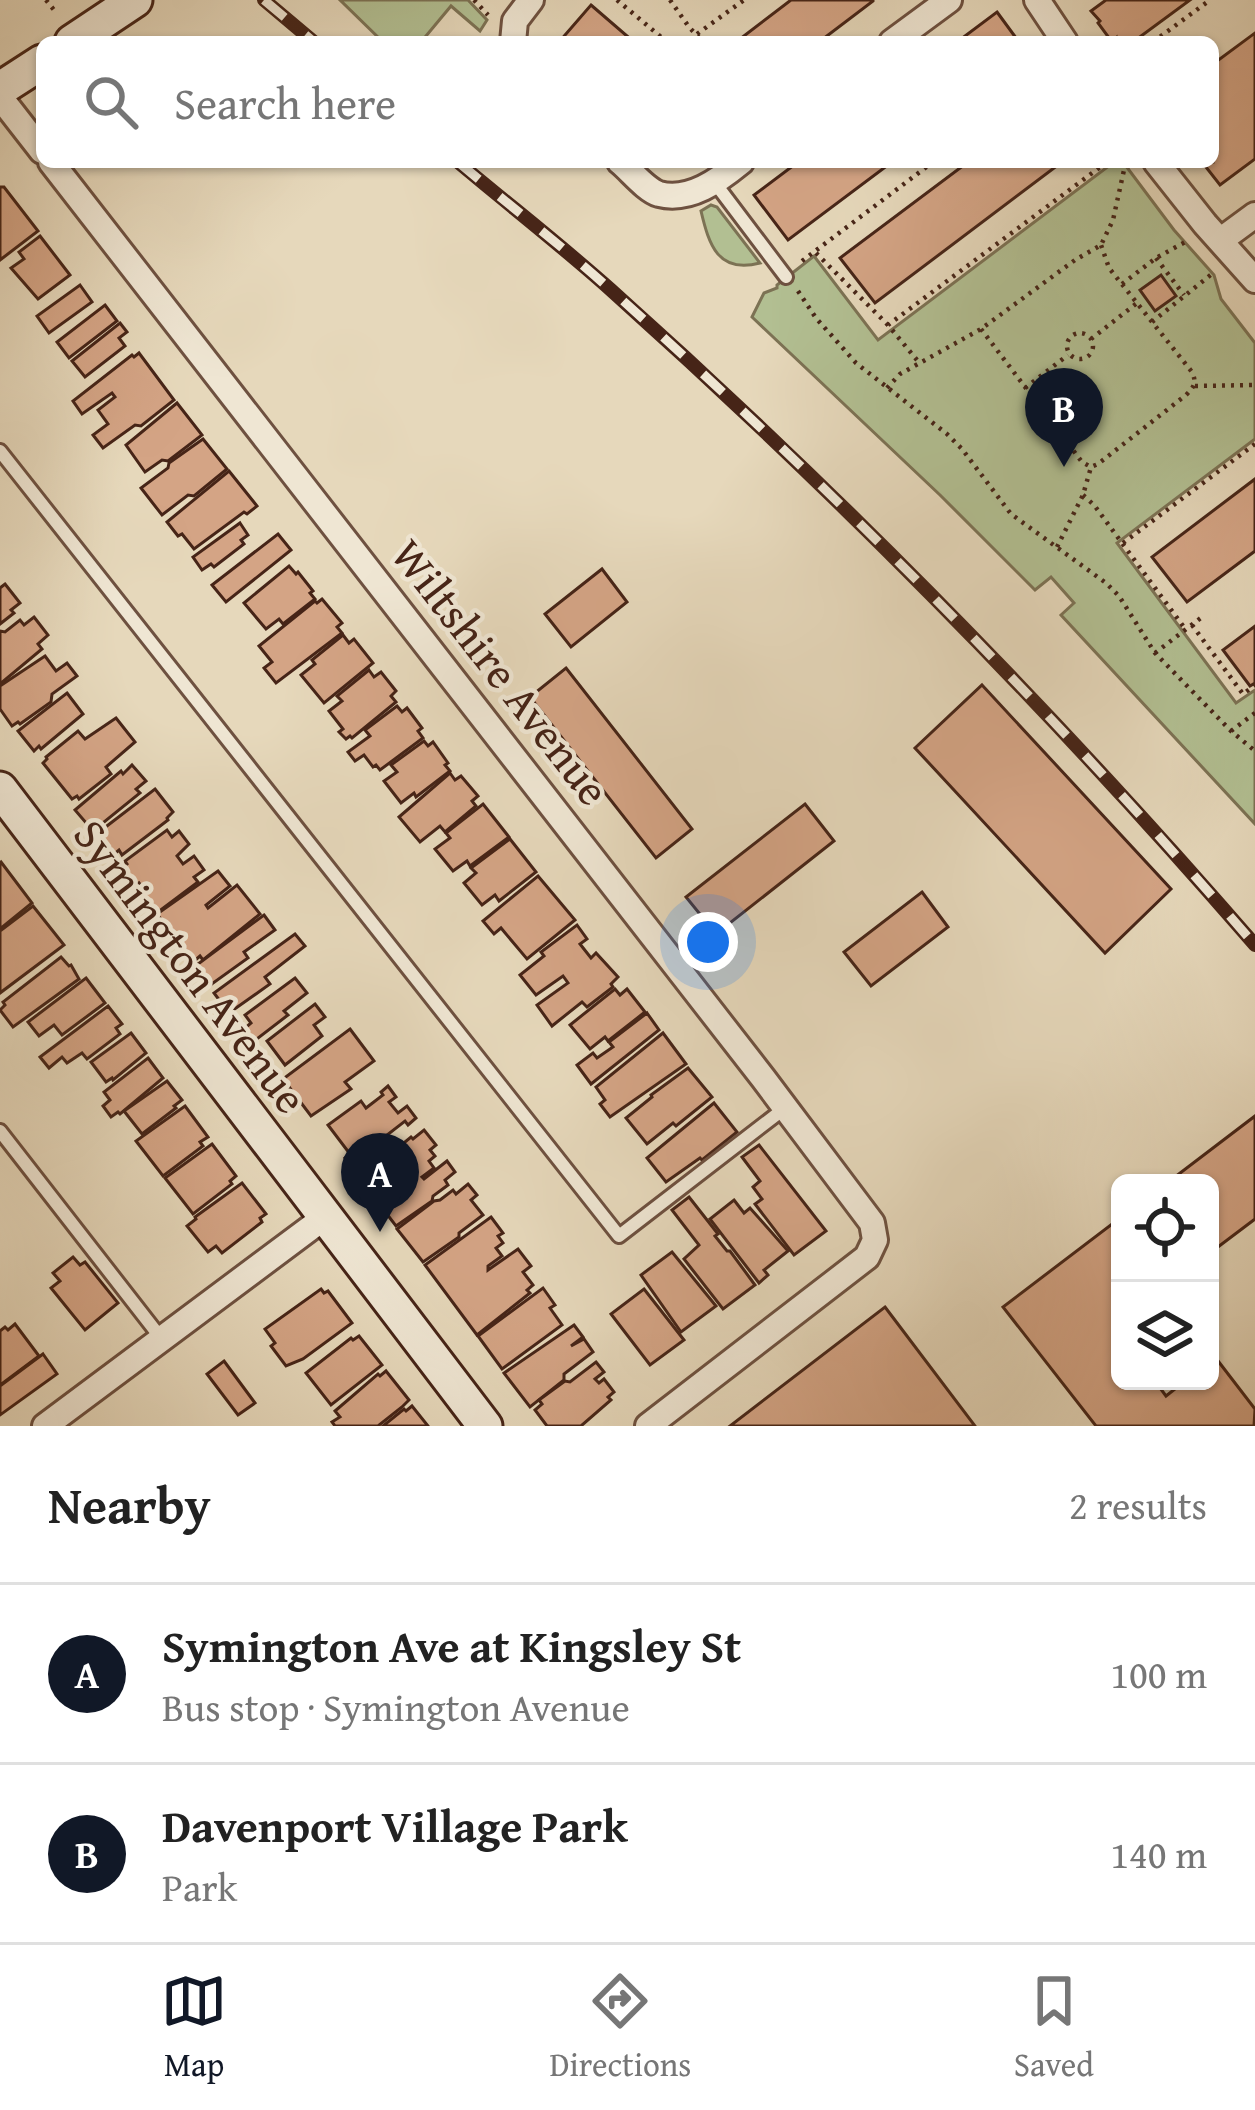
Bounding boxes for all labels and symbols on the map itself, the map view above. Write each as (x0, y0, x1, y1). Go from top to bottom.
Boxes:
pin: B (1025, 368, 1103, 467)
street label: Wiltshire Avenue (377, 525, 626, 819)
street label: Symington Avenue (59, 805, 324, 1127)
your location (678, 912, 738, 972)
pin: A (341, 1133, 419, 1232)

